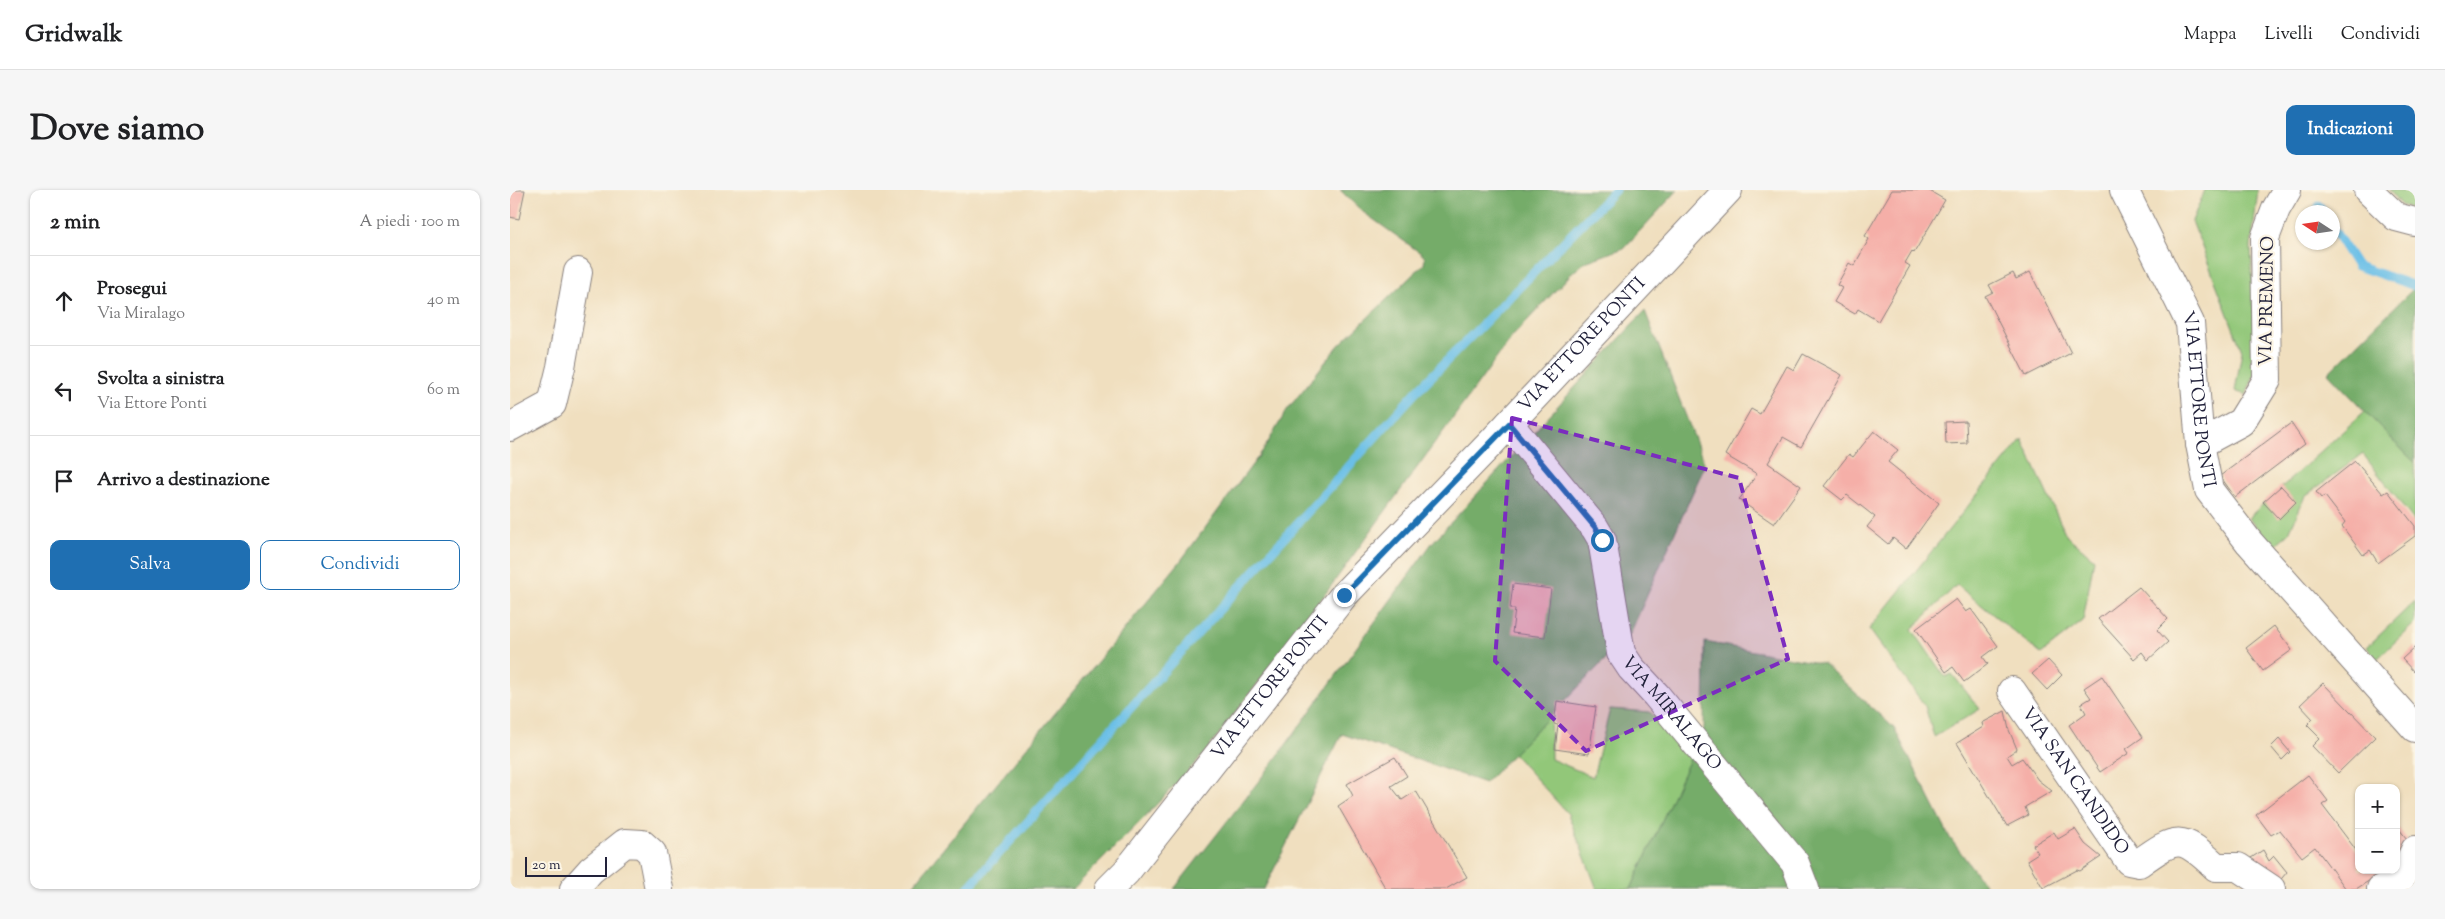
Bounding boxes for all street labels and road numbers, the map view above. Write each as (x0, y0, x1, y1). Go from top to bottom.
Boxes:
street label: VIA PREMENO (2254, 236, 2282, 366)
street label: VIA ETTORE PONTI (1513, 272, 1652, 418)
street label: VIA ETTORE PONTI (2174, 308, 2221, 490)
street label: VIA ETTORE PONTI (1206, 611, 1335, 765)
street label: VIA MIRALAGO (1614, 651, 1727, 777)
street label: VIA SAN CANDIDO (2014, 702, 2135, 861)

